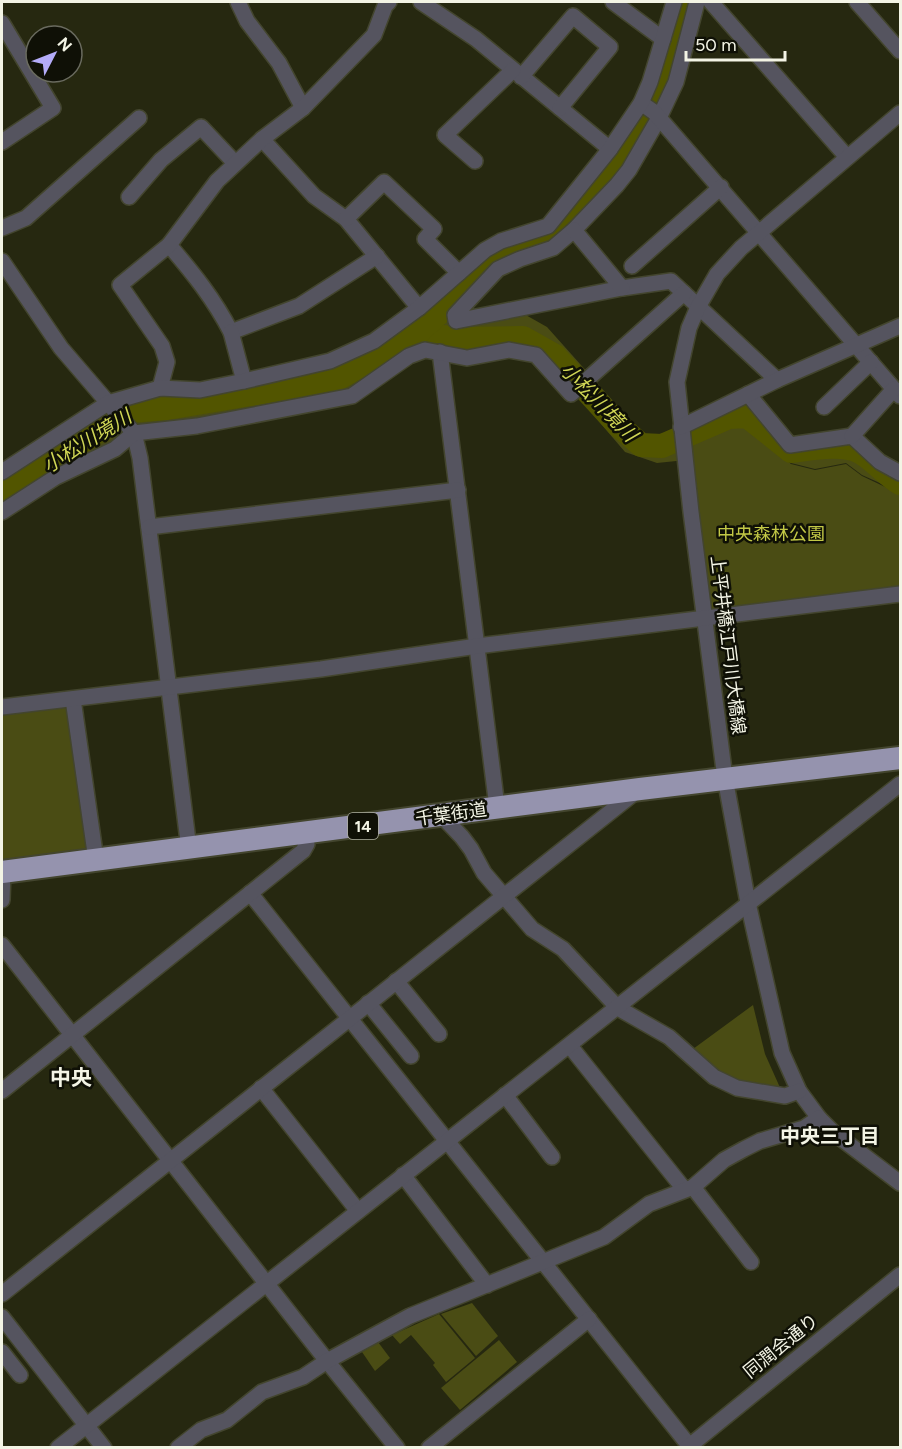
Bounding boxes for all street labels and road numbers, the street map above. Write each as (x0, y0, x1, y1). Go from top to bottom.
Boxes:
street label: 上平井橋江戸川大橋線 (706, 554, 750, 736)
street label: 千葉街道 (414, 798, 488, 830)
road number: 14 (348, 813, 378, 839)
street label: 同潤会通り (739, 1309, 823, 1383)

